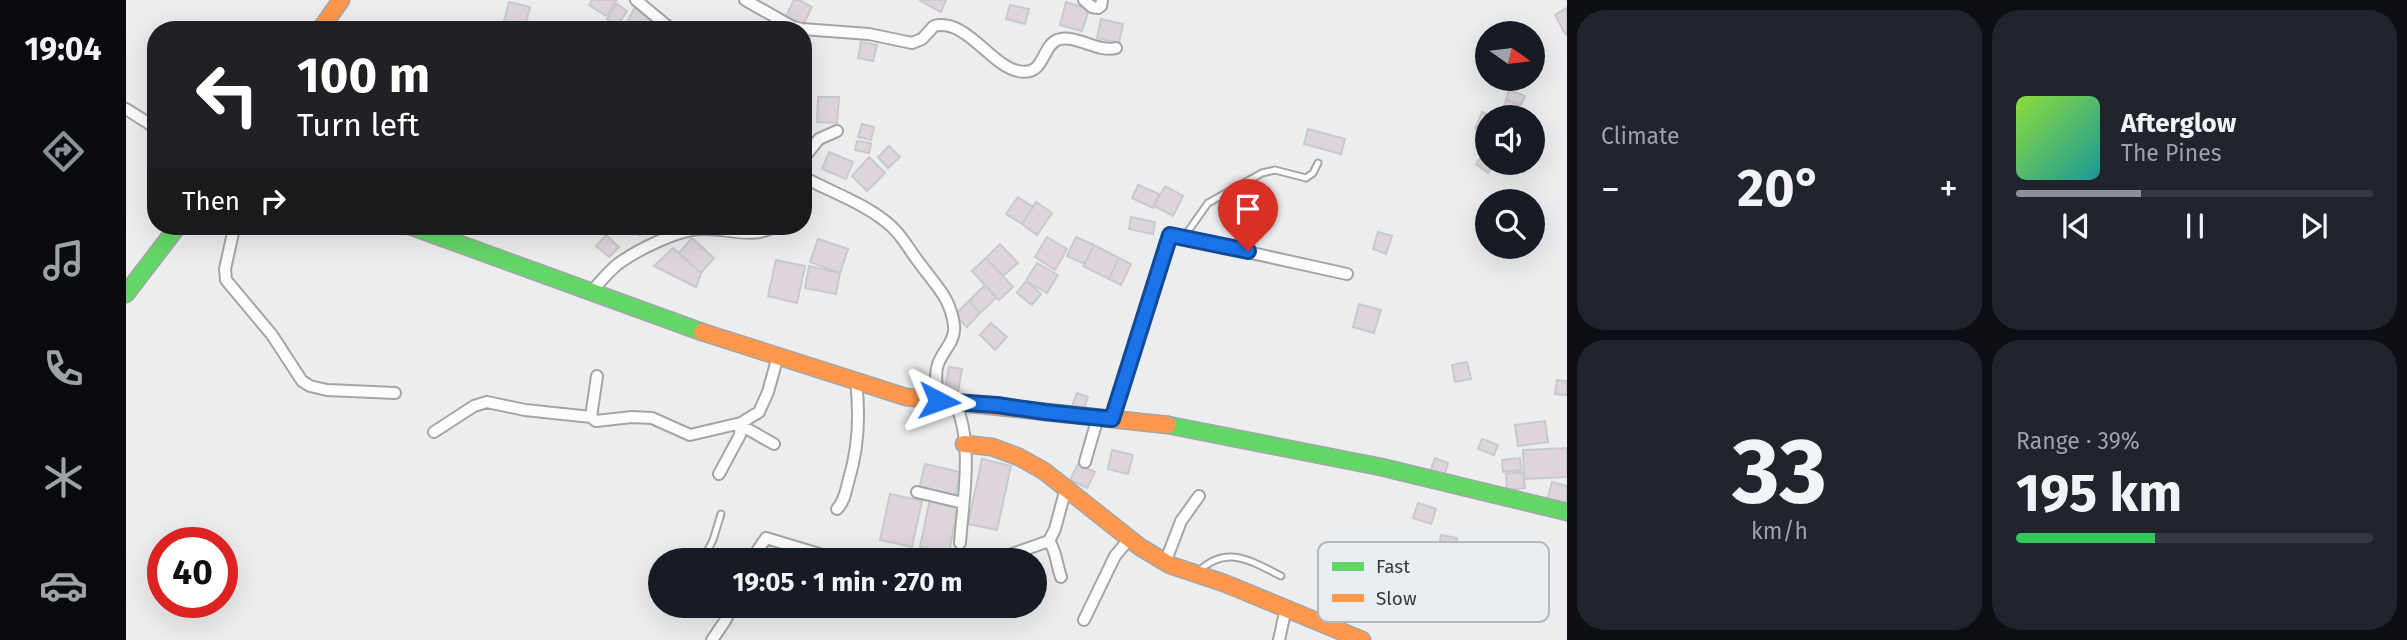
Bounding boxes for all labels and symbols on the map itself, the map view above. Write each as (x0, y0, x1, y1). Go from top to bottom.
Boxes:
north arrow (1475, 21, 1545, 91)
pin (1218, 179, 1278, 251)
position arrow (902, 364, 976, 438)
speed limit sign: 40 (147, 527, 238, 618)
legend (1318, 542, 1549, 622)
text: Fast (1376, 555, 1410, 578)
text: Slow (1376, 587, 1417, 610)

